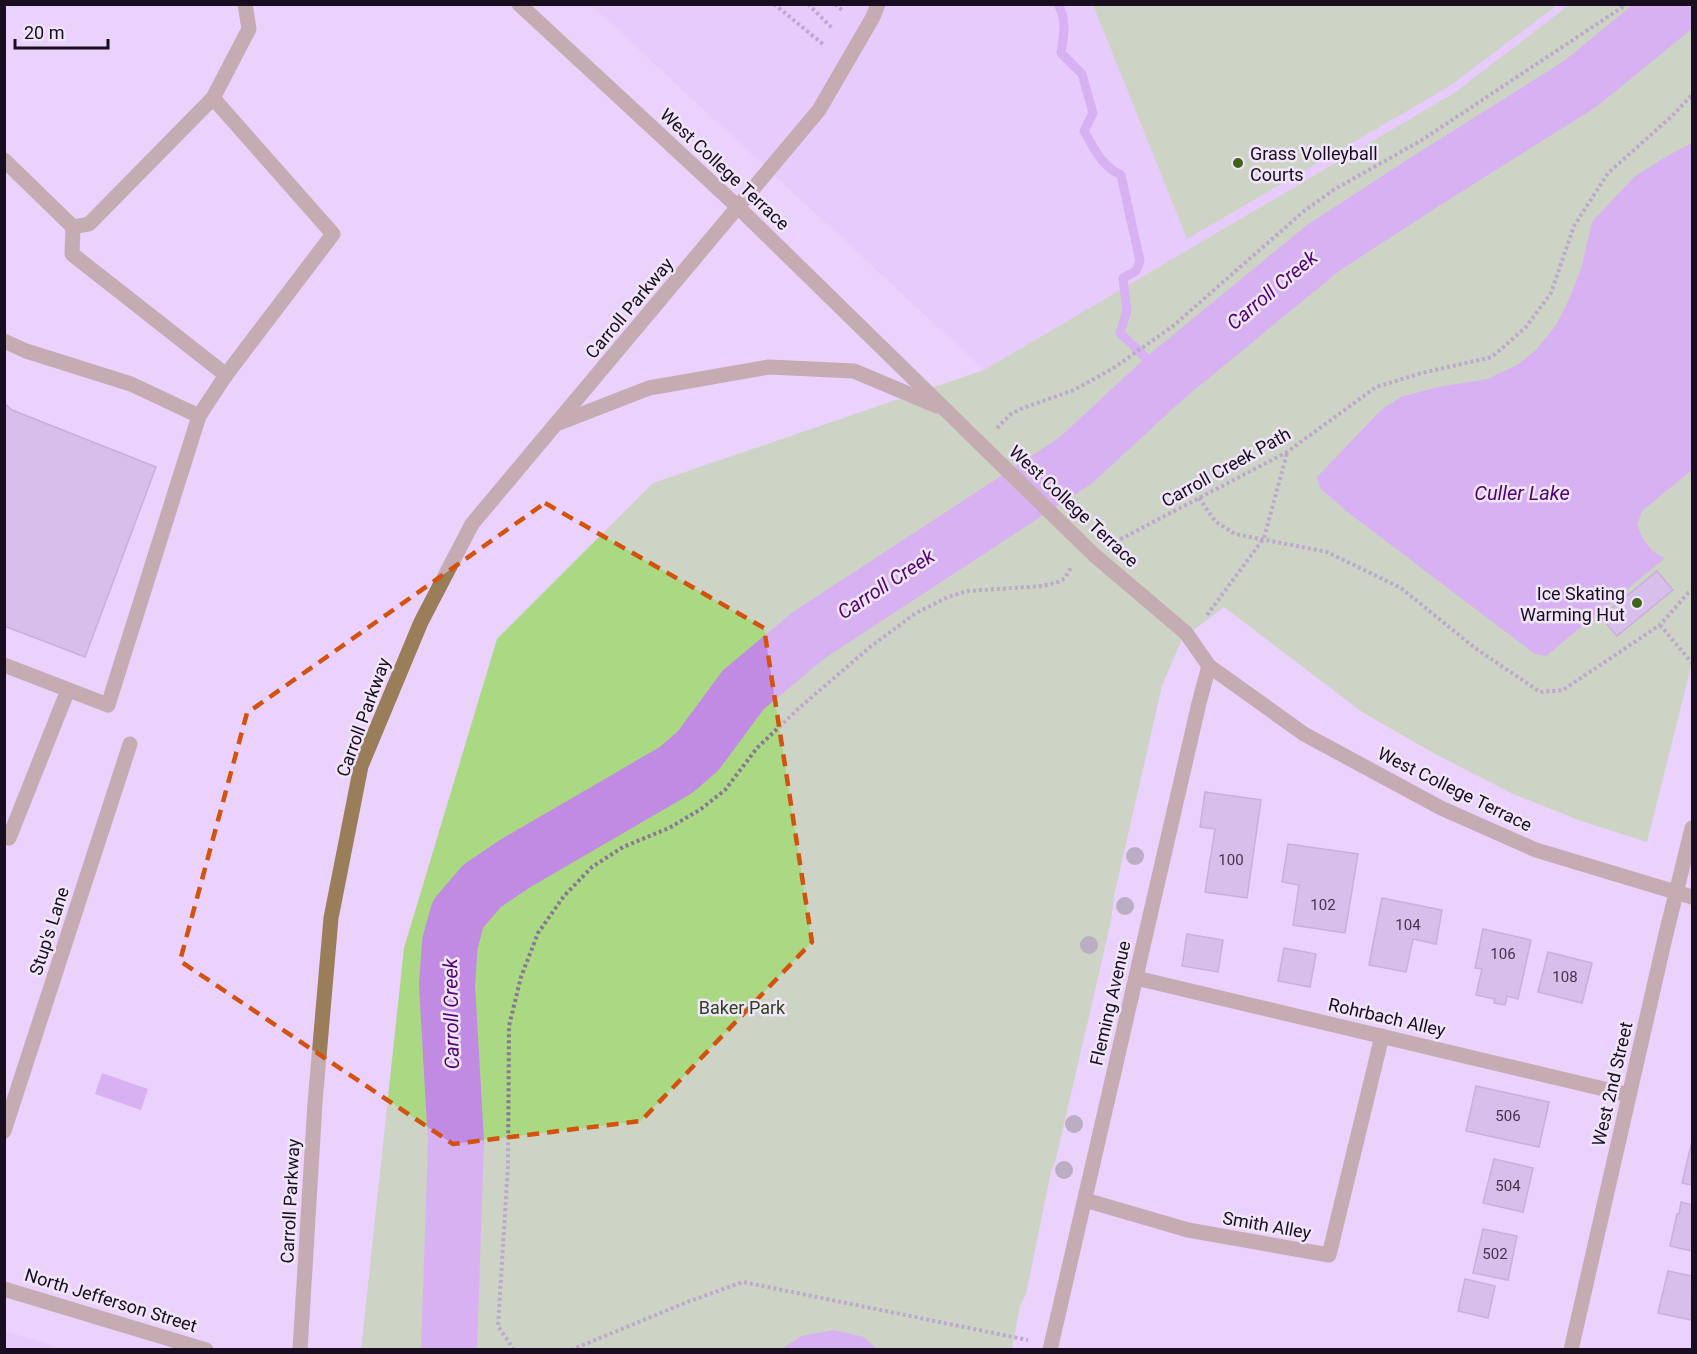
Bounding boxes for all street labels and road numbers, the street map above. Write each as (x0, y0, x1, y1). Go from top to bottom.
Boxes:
street label: West College Terrace (656, 104, 794, 234)
street label: Carroll Parkway (581, 253, 678, 363)
street label: Carroll Creek Path (1158, 423, 1294, 511)
street label: West College Terrace (1005, 441, 1143, 571)
street label: Carroll Parkway (332, 654, 394, 779)
street label: West College Terrace (1374, 743, 1536, 835)
street label: Stup's Lane (25, 884, 73, 978)
street label: Fleming Avenue (1085, 939, 1135, 1067)
street label: Rohrbach Alley (1326, 993, 1448, 1041)
street label: West 2nd Street (1587, 1020, 1637, 1148)
street label: Carroll Parkway (276, 1138, 304, 1264)
street label: Smith Alley (1221, 1207, 1313, 1243)
street label: North Jefferson Street (22, 1264, 200, 1336)

